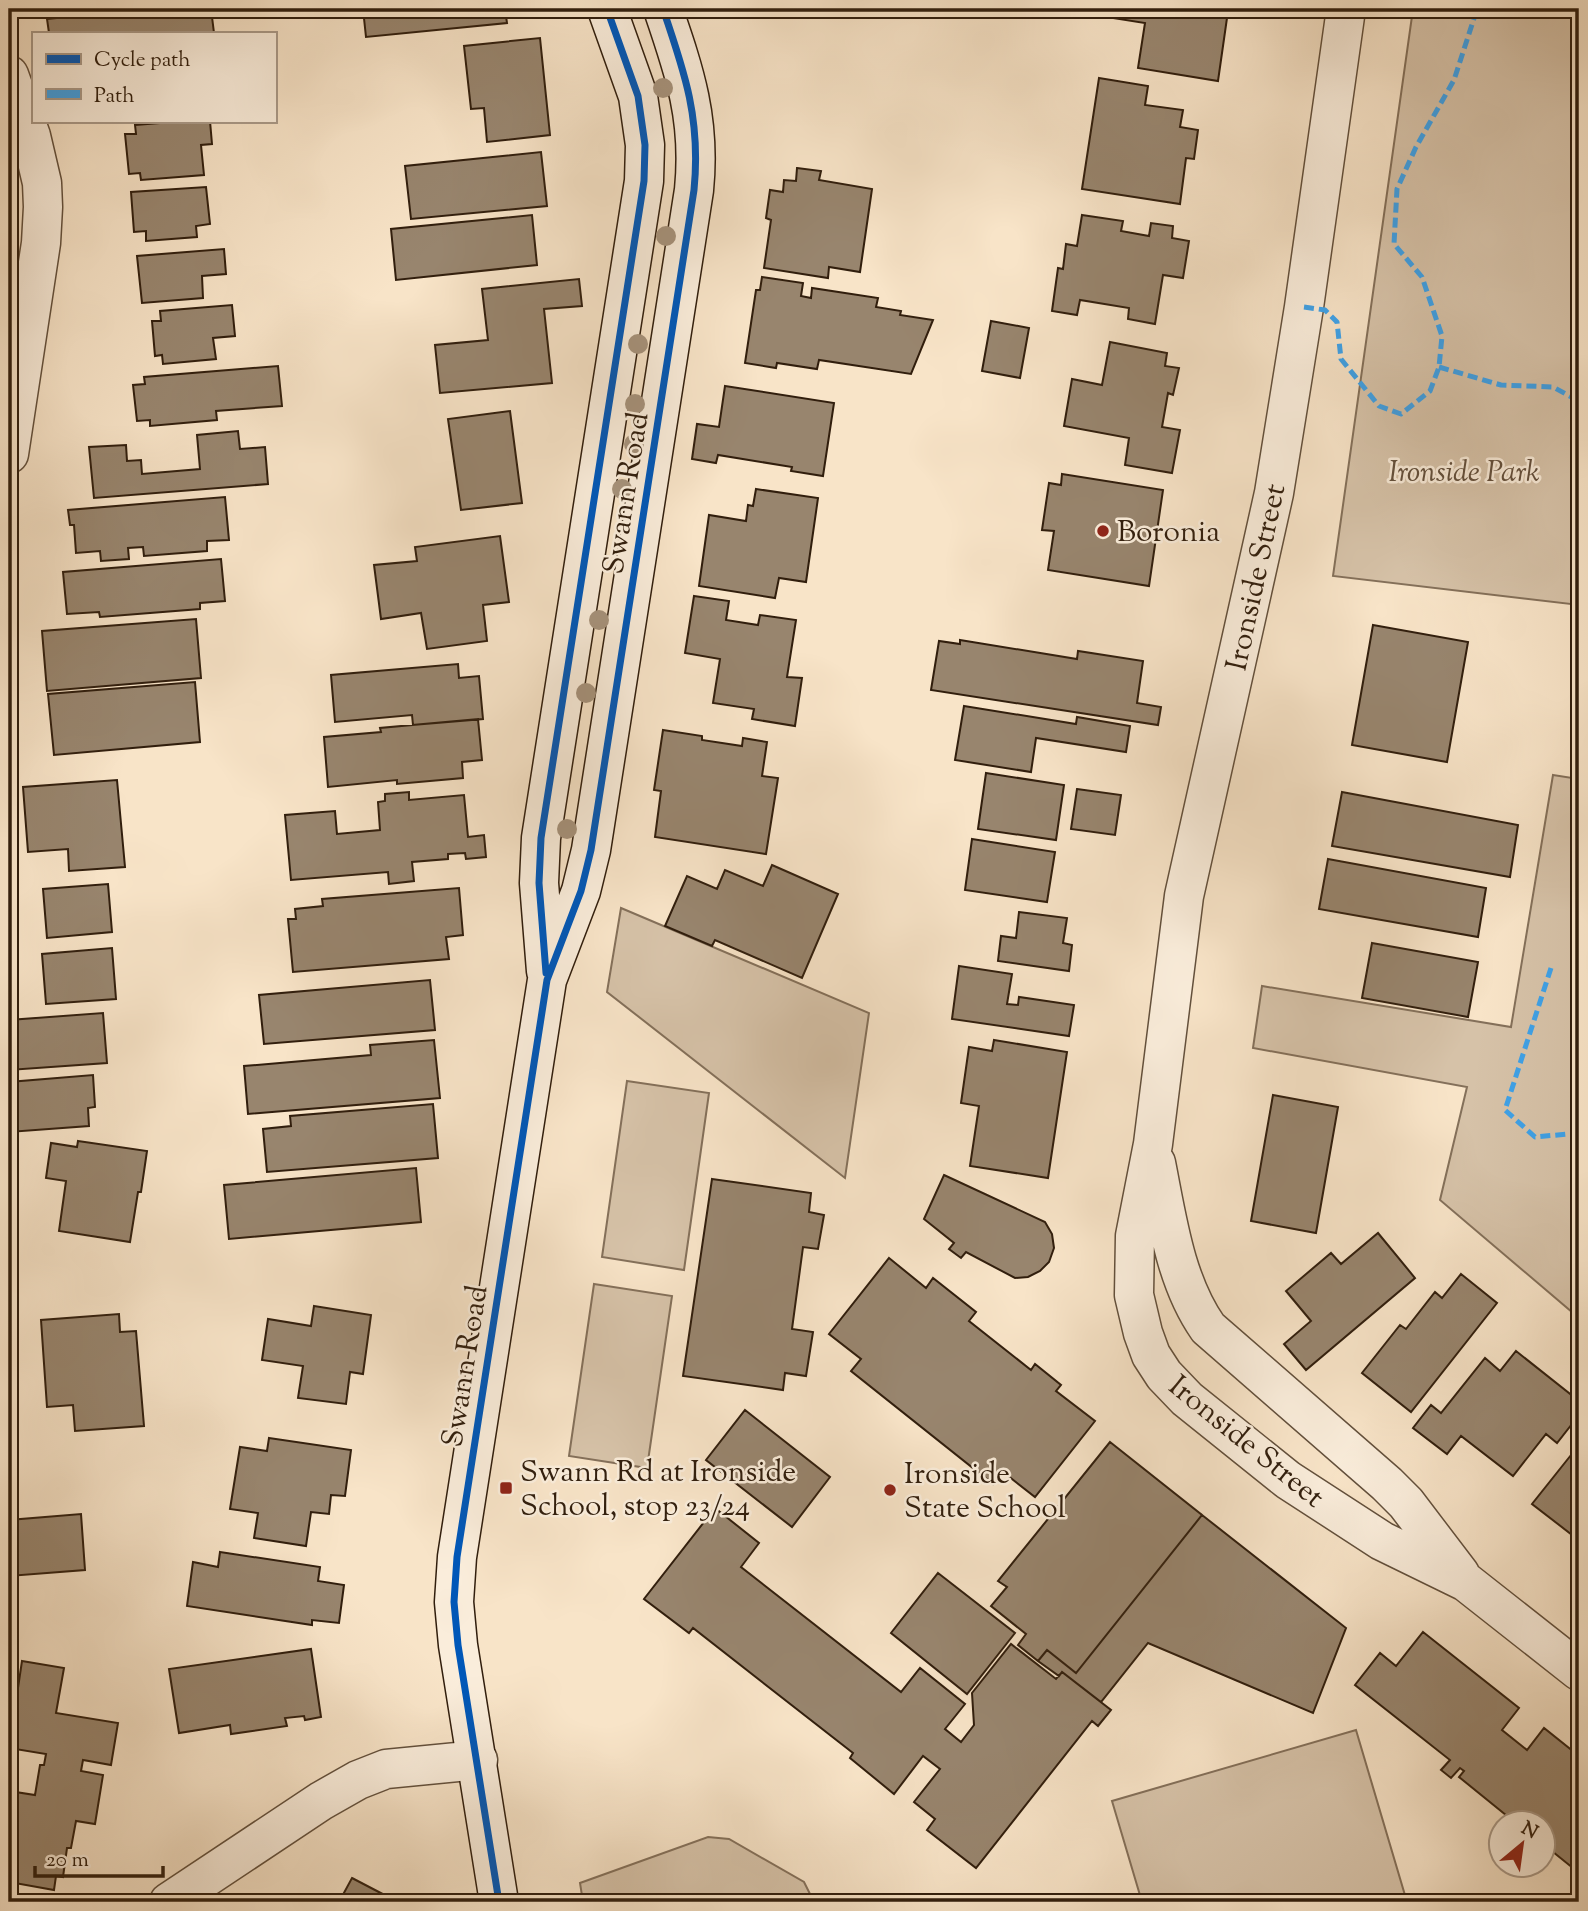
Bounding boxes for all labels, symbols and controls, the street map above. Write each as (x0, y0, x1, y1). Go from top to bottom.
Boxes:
legend (32, 32, 276, 122)
text: Cycle path (94, 46, 191, 76)
text: Path (94, 82, 135, 112)
street label: Swann Road (593, 409, 661, 577)
park label: Ironside Park (1388, 452, 1540, 495)
street label: Ironside Street (1217, 480, 1298, 675)
place label: Boronia (1117, 512, 1220, 555)
marker: Boronia (1095, 523, 1111, 539)
street label: Swann Road (432, 1282, 500, 1450)
street label: Ironside Street (1158, 1366, 1333, 1519)
place label: Swann Rd at Ironside School, stop 23/24 (520, 1452, 796, 1529)
place label: Ironside State School (904, 1454, 1066, 1531)
marker: Swann Rd at Ironside School, stop 23/24 (498, 1480, 514, 1496)
marker: Ironside State School (882, 1482, 898, 1498)
north arrow (1486, 1810, 1556, 1880)
text: N (1516, 1816, 1542, 1847)
scale bar (35, 1834, 163, 1878)
text: 20 m (46, 1846, 89, 1876)

